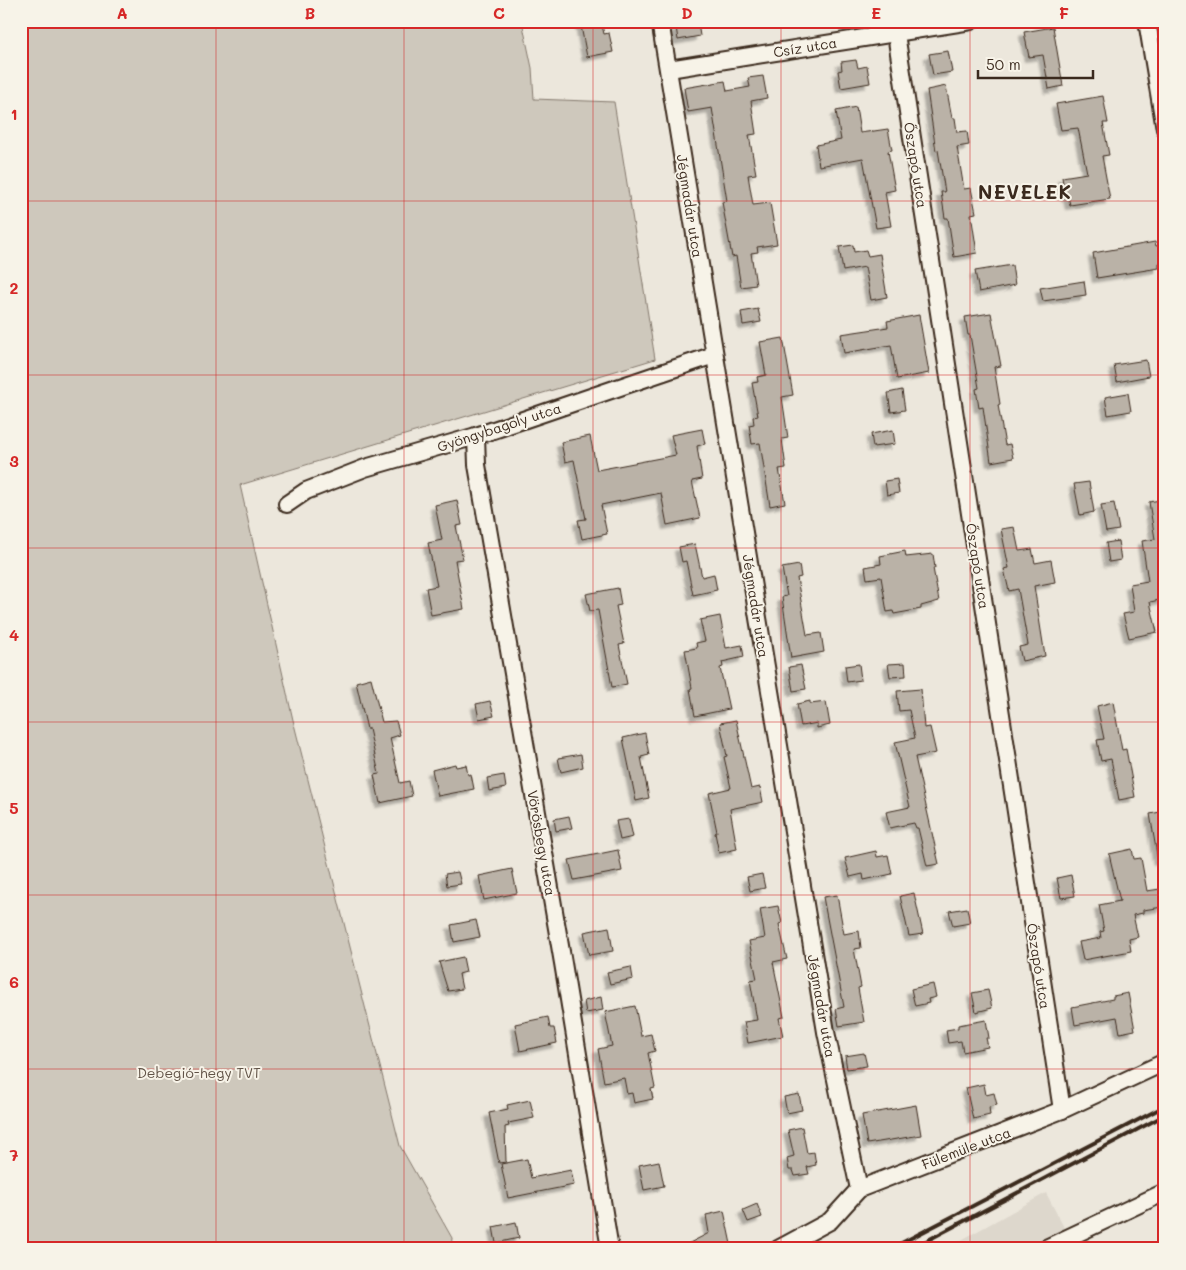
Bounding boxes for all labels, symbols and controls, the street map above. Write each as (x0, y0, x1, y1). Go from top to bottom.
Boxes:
text: A (116, 2, 128, 23)
text: B (305, 2, 315, 23)
text: C (493, 2, 505, 23)
text: D (681, 2, 693, 23)
text: E (871, 2, 881, 23)
text: F (1059, 2, 1069, 23)
street label: Csíz utca (772, 33, 838, 61)
scale bar (978, 48, 1094, 80)
text: 50 m (986, 54, 1021, 74)
text: 1 (10, 103, 18, 124)
street label: Őszapó utca (900, 121, 932, 209)
street label: Jégmadár utca (672, 153, 708, 259)
district label: NEVELEK (978, 179, 1072, 204)
text: 2 (10, 277, 19, 298)
street label: Gyöngybagoly utca (435, 398, 563, 456)
text: 3 (9, 450, 19, 471)
street label: Őszapó utca (962, 522, 994, 610)
street label: Jégmadár utca (738, 553, 774, 659)
text: 4 (9, 624, 19, 645)
street label: Vörösbegy utca (523, 789, 561, 897)
text: 5 (9, 797, 19, 818)
street label: Őszapó utca (1023, 922, 1055, 1010)
street label: Jégmadár utca (804, 953, 840, 1059)
text: 6 (9, 971, 19, 992)
park label: Debegió-hegy TVT (137, 1063, 261, 1082)
street label: Fülemüle utca (919, 1122, 1013, 1174)
text: 7 (10, 1144, 19, 1165)

